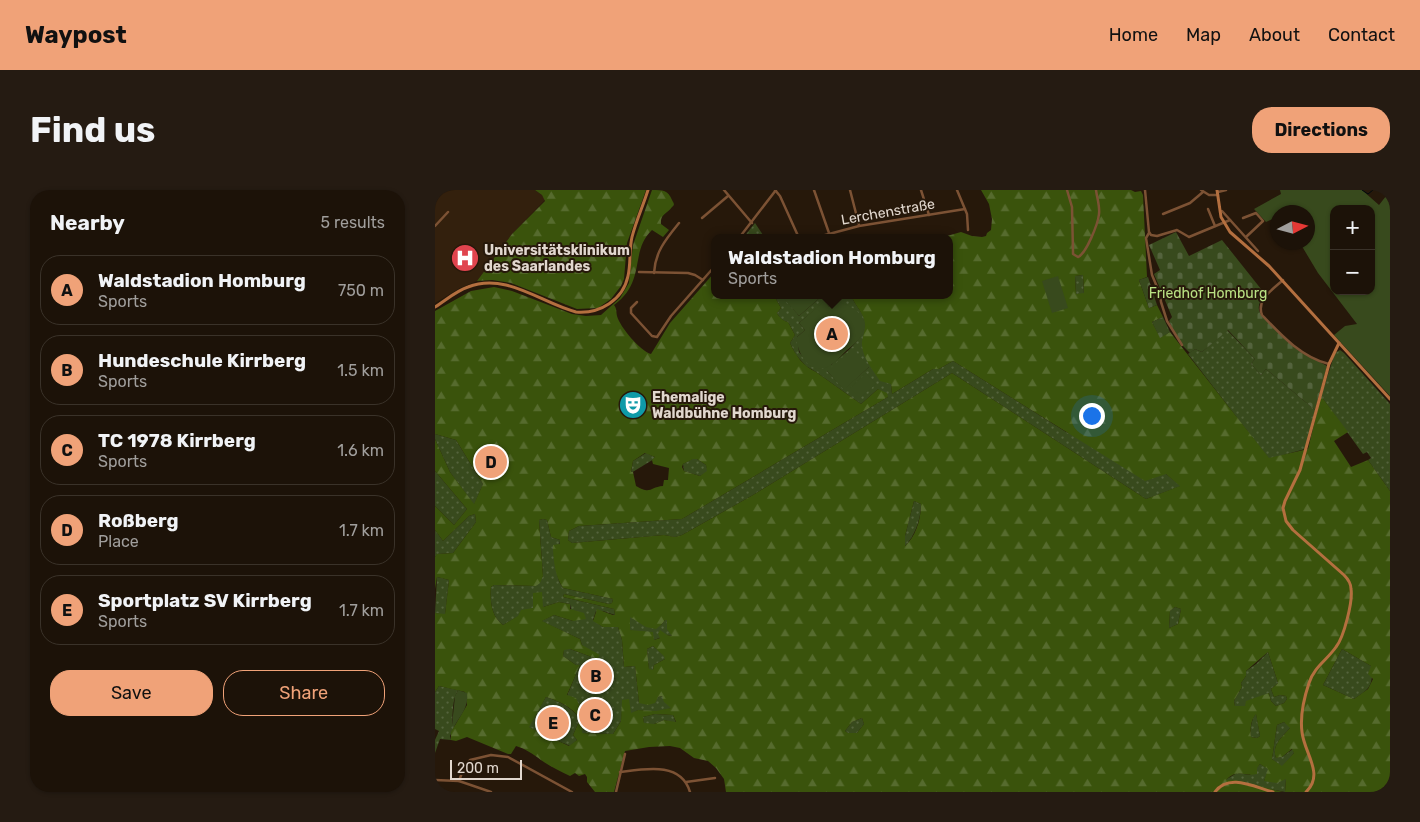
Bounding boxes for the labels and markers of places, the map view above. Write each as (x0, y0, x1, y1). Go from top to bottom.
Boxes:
place label: Universitätsklinikum des Saarlandes (484, 242, 630, 275)
hospital icon: Universitätsklinikum des Saarlandes (450, 243, 480, 273)
pin: A (816, 315, 848, 353)
place label: Ehemalige Waldbühne Homburg (652, 389, 797, 422)
theatre icon: Ehemalige Waldbühne Homburg (618, 390, 648, 420)
pin: D (475, 443, 507, 481)
pin: B (580, 657, 612, 695)
pin: C (579, 696, 611, 734)
pin: E (537, 704, 569, 742)

